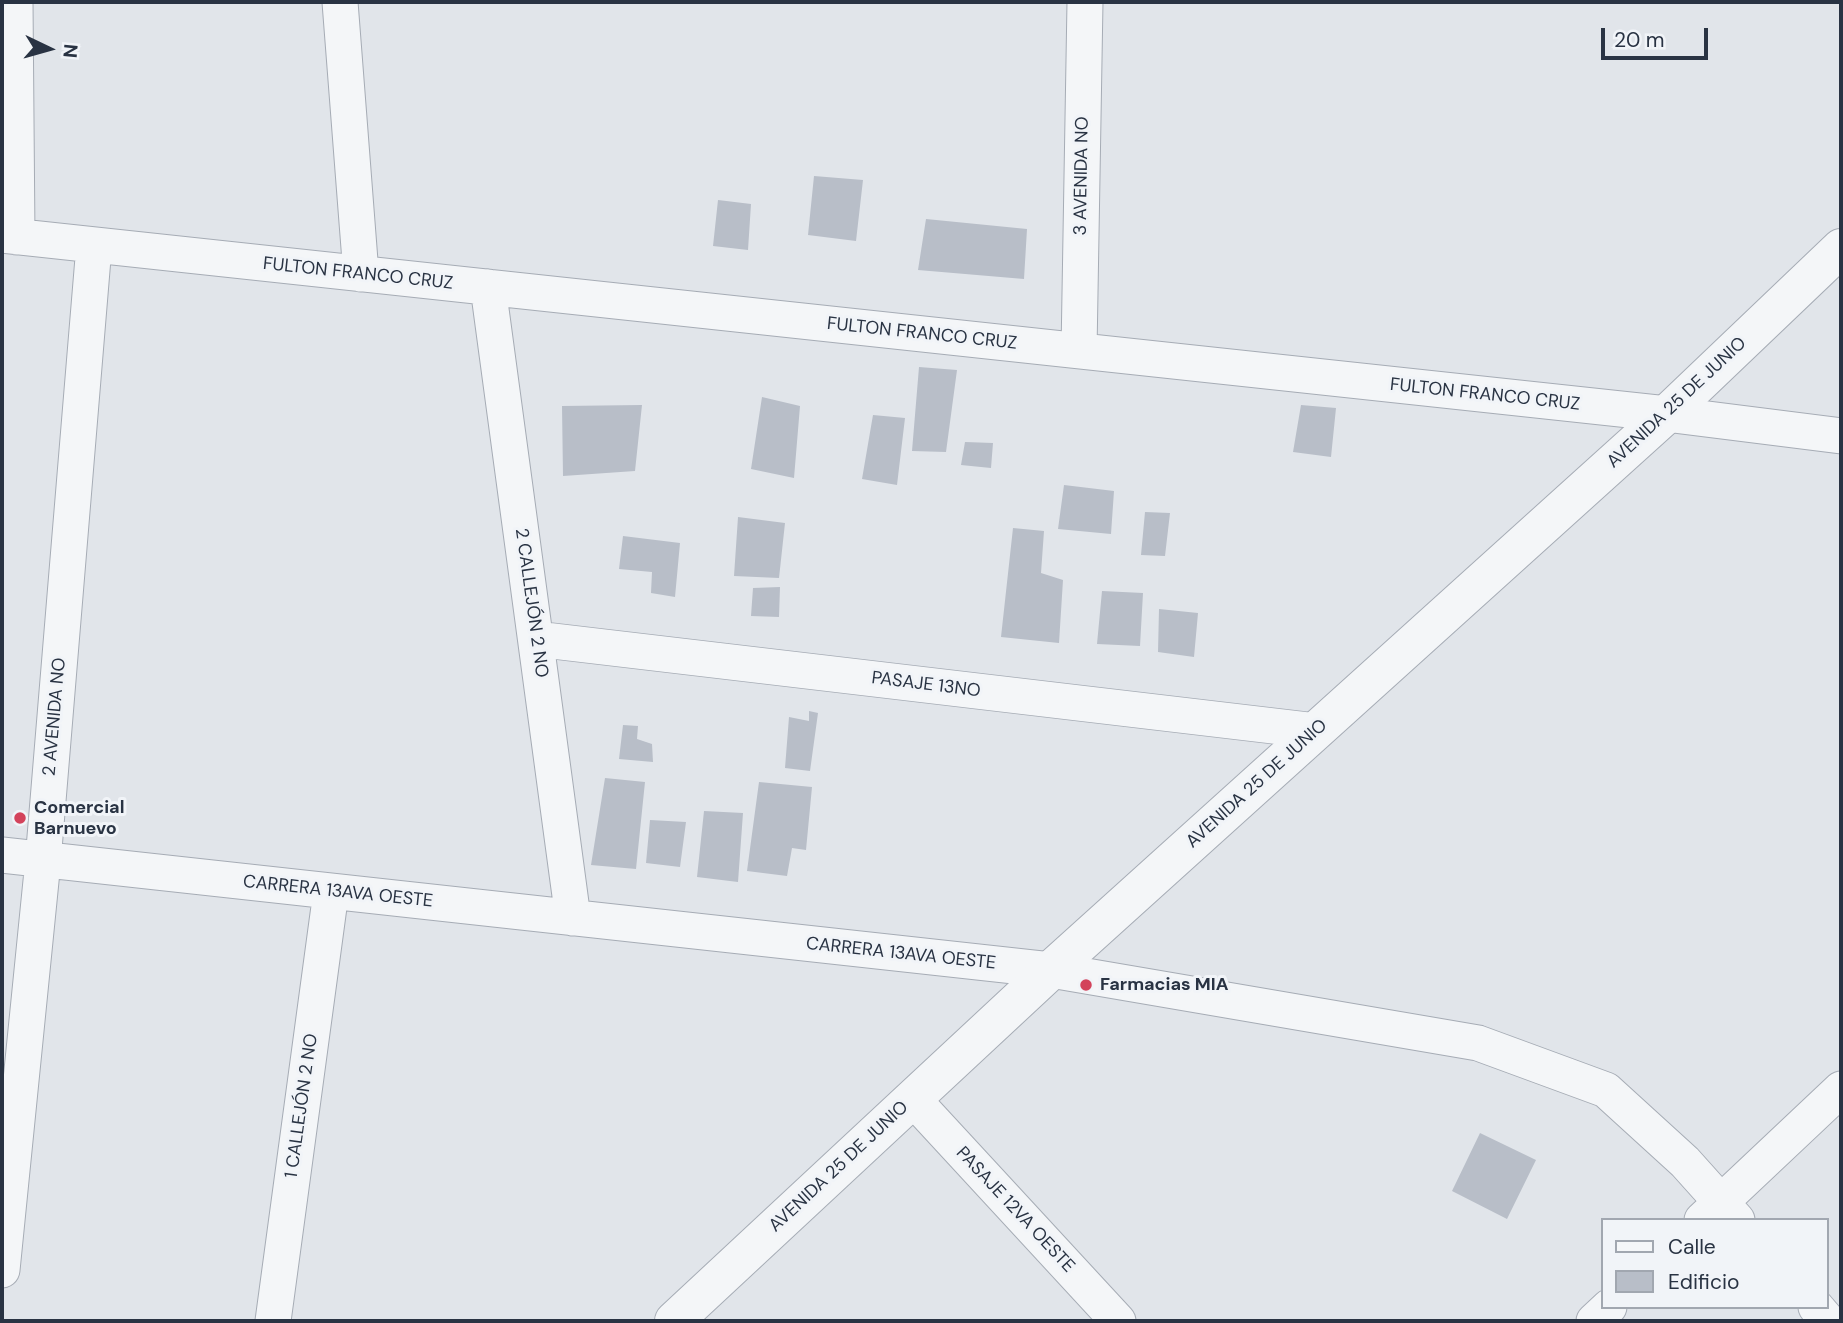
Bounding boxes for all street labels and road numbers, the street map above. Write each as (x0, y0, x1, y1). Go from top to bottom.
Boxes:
street label: 3 AVENIDA NO (1070, 116, 1094, 236)
street label: FULTON FRANCO CRUZ (262, 253, 454, 295)
street label: FULTON FRANCO CRUZ (826, 313, 1018, 355)
street label: AVENIDA 25 DE JUNIO (1603, 333, 1751, 473)
street label: FULTON FRANCO CRUZ (1389, 374, 1581, 416)
street label: 2 CALLEJÓN 2 NO (510, 527, 552, 679)
street label: 2 AVENIDA NO (39, 657, 71, 777)
street label: PASAJE 13NO (870, 668, 982, 702)
street label: AVENIDA 25 DE JUNIO (1182, 715, 1332, 853)
street label: CARRERA 13AVA OESTE (242, 871, 434, 913)
street label: CARRERA 13AVA OESTE (805, 933, 997, 975)
street label: 1 CALLEJÓN 2 NO (281, 1032, 323, 1180)
street label: AVENIDA 25 DE JUNIO (765, 1097, 913, 1237)
street label: PASAJE 12VA OESTE (951, 1143, 1079, 1277)

